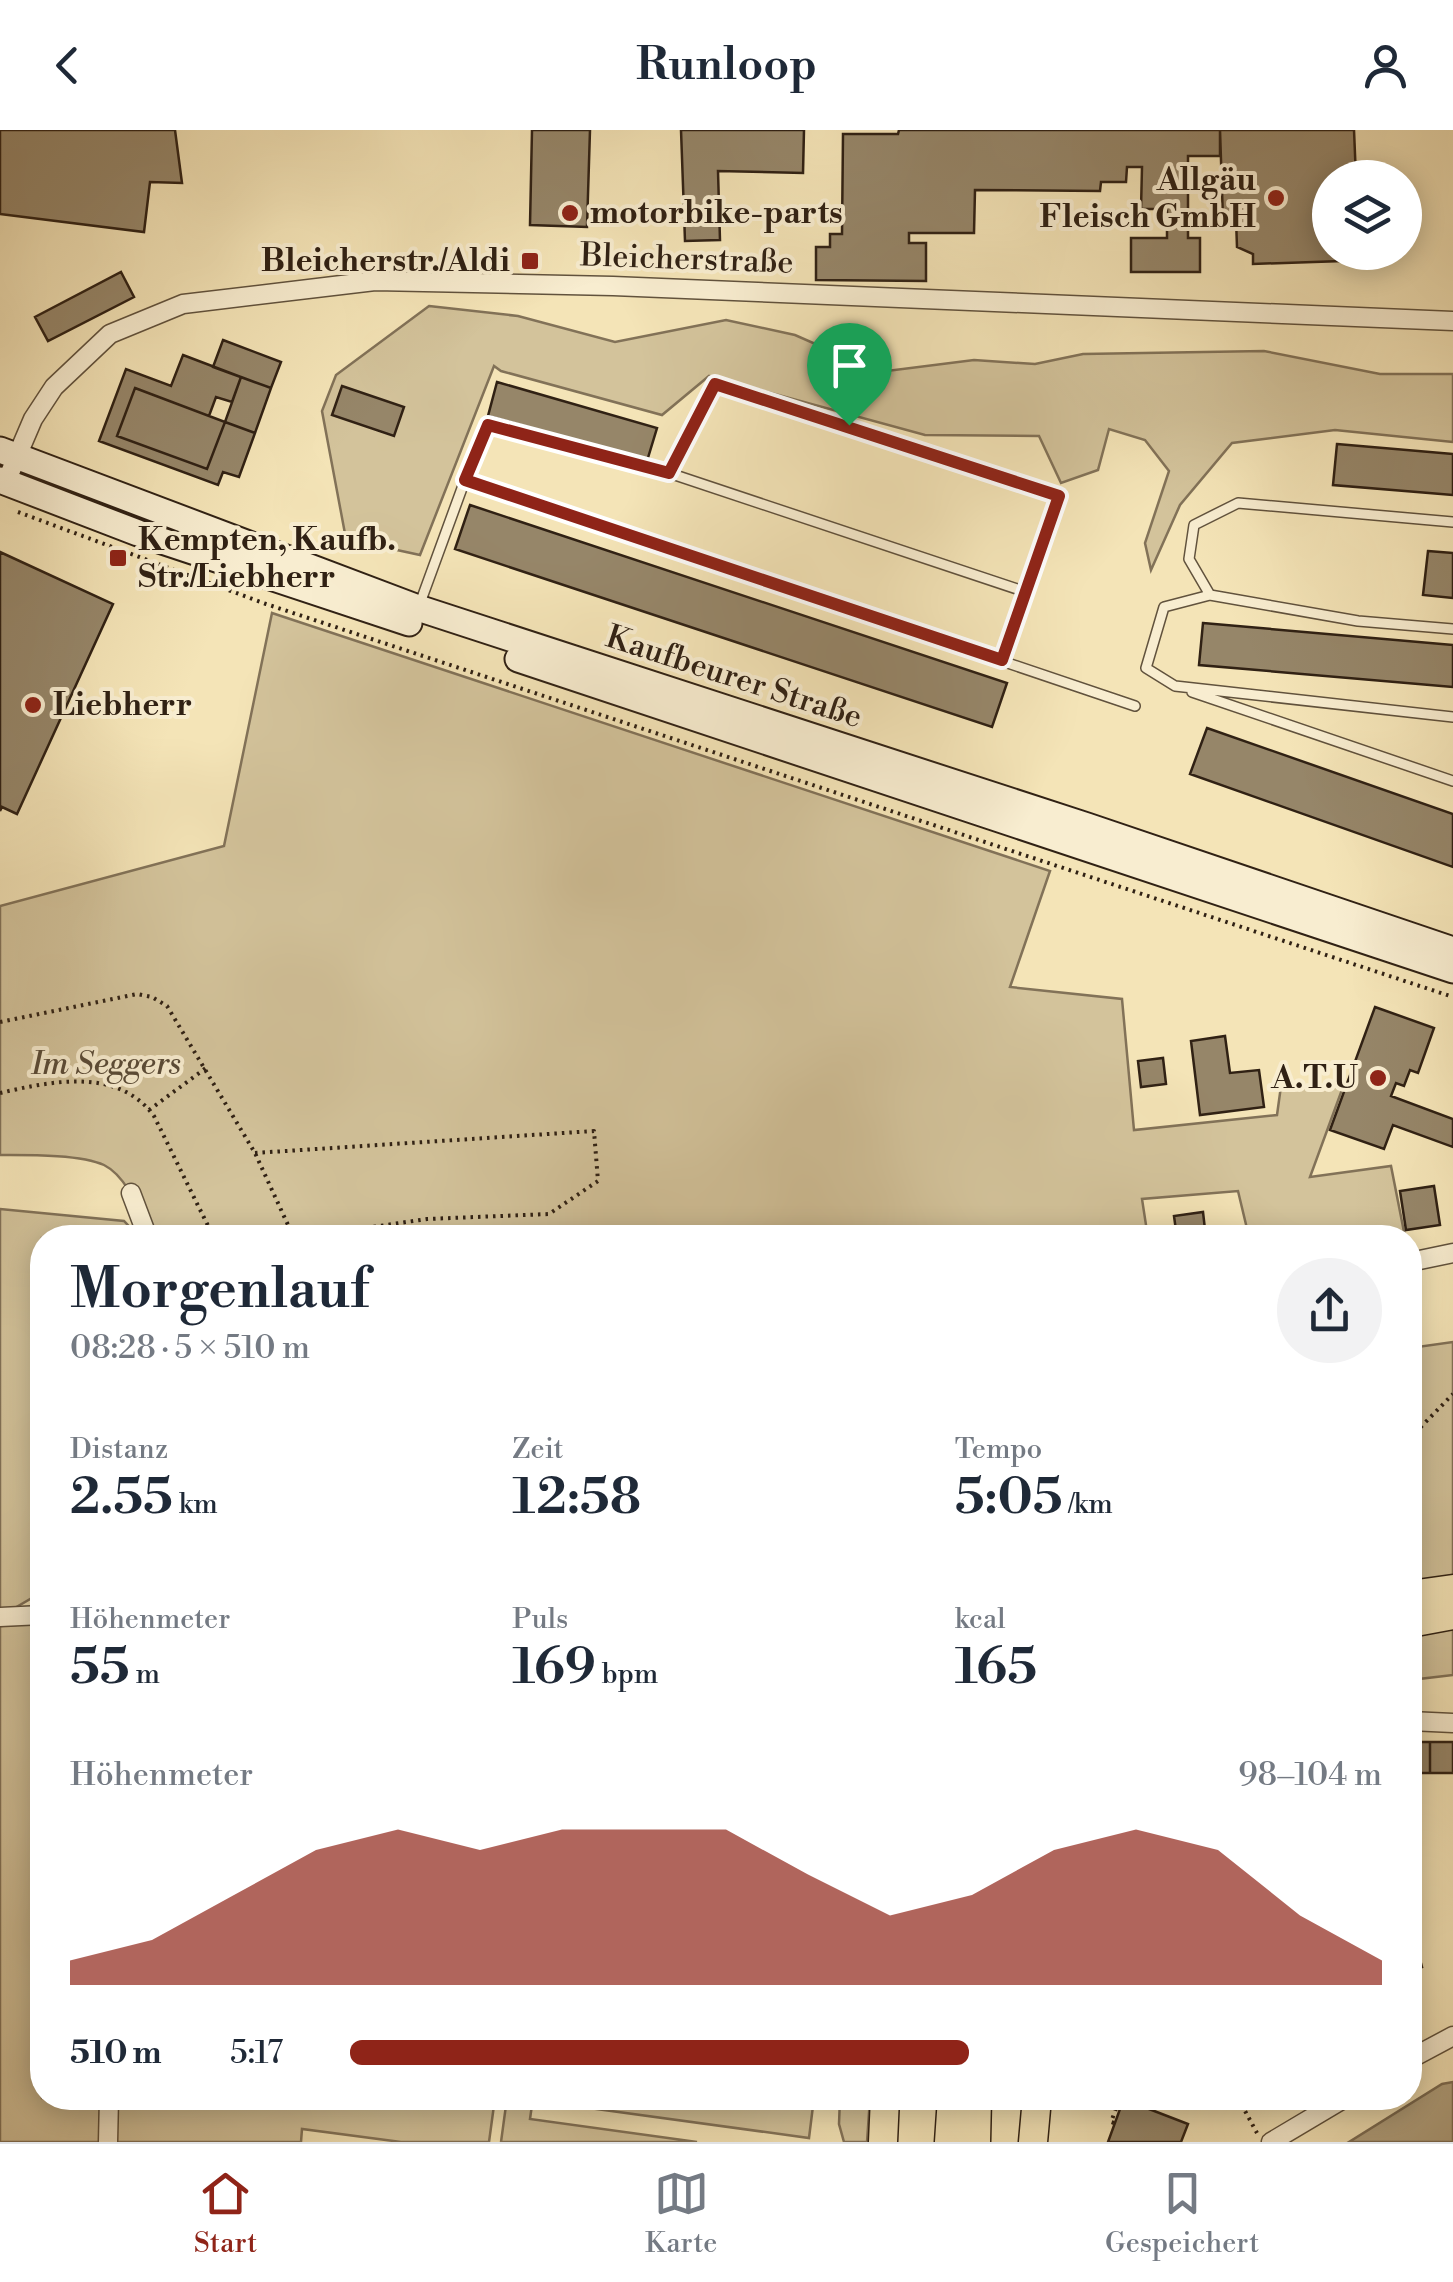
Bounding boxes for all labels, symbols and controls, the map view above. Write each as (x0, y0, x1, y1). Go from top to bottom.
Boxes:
text: Runloop (636, 37, 817, 94)
icon: back (40, 38, 95, 93)
icon: person (1358, 38, 1413, 93)
place label: Allgäu Fleisch GmbH (1040, 160, 1256, 237)
map controls (1312, 160, 1422, 270)
button: layers (1312, 160, 1422, 270)
marker: Allgäu Fleisch GmbH (1265, 187, 1287, 209)
place label: motorbike-parts (590, 193, 843, 233)
marker: motorbike-parts (559, 202, 581, 224)
street label: Bleicherstraße (579, 235, 794, 283)
place label: Bleicherstr./Aldi (261, 241, 510, 281)
marker: Bleicherstr./Aldi (519, 250, 541, 272)
pin (807, 323, 892, 426)
icon: arrive (822, 338, 877, 393)
place label: Kempten, Kaufb. Str./Liebherr (138, 520, 396, 597)
marker: Kempten, Kaufb. Str./Liebherr (107, 547, 129, 569)
street label: Kaufbeurer Straße (601, 617, 867, 737)
place label: Liebherr (53, 685, 192, 725)
marker: Liebherr (22, 694, 44, 716)
park label: Im Seggers (30, 1044, 181, 1084)
place label: A.T.U (1270, 1058, 1358, 1098)
marker: A.T.U (1367, 1067, 1389, 1089)
text: Morgenlauf (70, 1256, 369, 1325)
button: share (1277, 1258, 1382, 1363)
text: 08:28 · 5 × 510 m (70, 1328, 310, 1368)
text: Distanz (70, 1432, 168, 1467)
text: Zeit (512, 1432, 564, 1467)
text: Tempo (955, 1432, 1042, 1467)
text: 2.55 (70, 1467, 173, 1529)
text: 12:58 (512, 1467, 641, 1529)
text: 5:05 (955, 1467, 1063, 1529)
text: km (173, 1487, 218, 1522)
text: /km (1063, 1487, 1113, 1522)
text: Höhenmeter (70, 1602, 230, 1637)
text: Puls (512, 1602, 568, 1637)
text: kcal (955, 1602, 1005, 1637)
text: 55 (70, 1637, 130, 1699)
text: 169 (512, 1637, 596, 1699)
text: 165 (955, 1637, 1037, 1699)
text: m (130, 1657, 160, 1692)
text: bpm (596, 1657, 658, 1692)
text: Höhenmeter (70, 1755, 253, 1795)
text: 98–104 m (1238, 1755, 1382, 1795)
text: 510 m (70, 2033, 162, 2073)
text: 5:17 (230, 2033, 283, 2073)
tab: Start (194, 2166, 257, 2261)
tab: Karte (645, 2166, 717, 2261)
tab: Gespeichert (1105, 2166, 1259, 2261)

